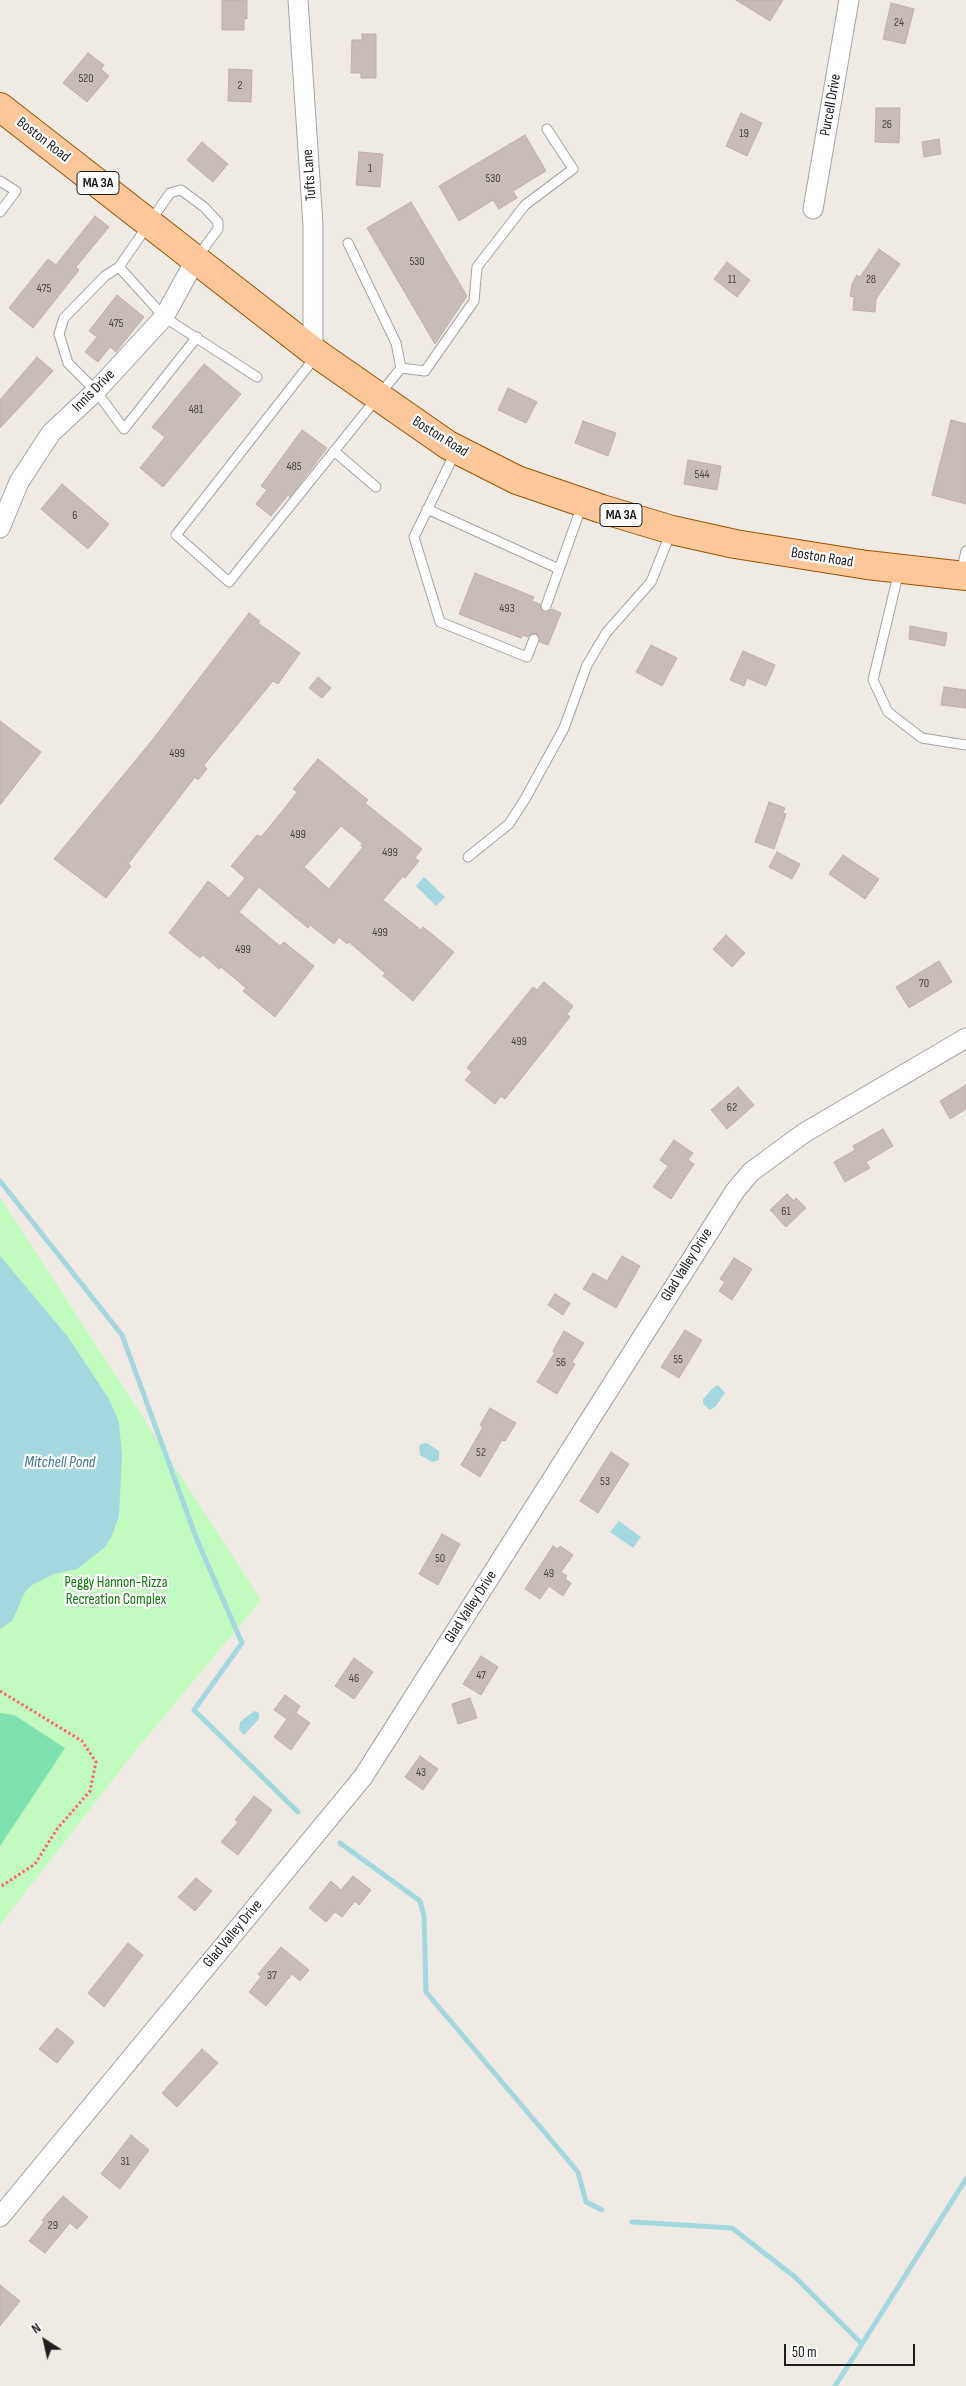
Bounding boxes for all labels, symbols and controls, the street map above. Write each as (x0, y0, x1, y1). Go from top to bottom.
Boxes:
house number: 24 (894, 16, 904, 30)
house number: 520 (78, 72, 94, 86)
street label: Purcell Drive (817, 73, 845, 137)
house number: 2 (238, 79, 242, 93)
street label: Boston Road (13, 114, 73, 166)
house number: 26 (882, 118, 892, 132)
house number: 19 (739, 127, 749, 141)
street label: Tufts Lane (299, 149, 321, 201)
house number: 1 (368, 162, 372, 176)
road number: MA 3A (77, 172, 119, 194)
house number: 530 (485, 172, 501, 186)
house number: 530 (409, 255, 425, 269)
house number: 11 (728, 273, 736, 287)
house number: 28 (866, 273, 876, 287)
house number: 475 (37, 282, 51, 296)
house number: 475 (109, 317, 123, 331)
street label: Innis Drive (69, 366, 119, 416)
house number: 481 (189, 403, 203, 417)
street label: Boston Road (409, 413, 471, 461)
house number: 485 (286, 460, 302, 474)
house number: 544 (695, 468, 709, 482)
road number: MA 3A (600, 504, 642, 526)
house number: 6 (72, 509, 78, 523)
street label: Boston Road (790, 544, 854, 572)
house number: 493 (499, 602, 515, 616)
house number: 499 (169, 747, 185, 761)
house number: 499 (290, 828, 306, 842)
house number: 499 (382, 846, 398, 860)
house number: 499 (372, 926, 388, 940)
house number: 499 (235, 943, 251, 957)
house number: 70 (919, 977, 929, 991)
house number: 499 (511, 1035, 527, 1049)
house number: 62 (727, 1101, 737, 1115)
house number: 61 (781, 1205, 791, 1219)
street label: Glad Valley Drive (657, 1225, 717, 1305)
house number: 55 (673, 1353, 683, 1367)
house number: 56 (556, 1356, 566, 1370)
house number: 52 (476, 1446, 486, 1460)
water label: Mitchell Pond (25, 1453, 95, 1473)
house number: 53 (600, 1475, 610, 1489)
house number: 50 (435, 1552, 445, 1566)
street label: Glad Valley Drive (441, 1567, 501, 1647)
house number: 49 (544, 1567, 554, 1581)
park label: Peggy Hannon-Rizza Recreation Complex (65, 1574, 167, 1609)
house number: 47 (476, 1669, 486, 1683)
house number: 46 (349, 1672, 359, 1686)
house number: 43 (416, 1766, 426, 1780)
street label: Glad Valley Drive (200, 1897, 266, 1971)
house number: 37 (267, 1969, 277, 1983)
house number: 31 (120, 2155, 130, 2169)
house number: 29 (48, 2219, 58, 2233)
north arrow (20, 2316, 70, 2366)
text: N (28, 2319, 44, 2337)
scale bar (786, 2334, 917, 2366)
text: 50 m (792, 2343, 817, 2362)

